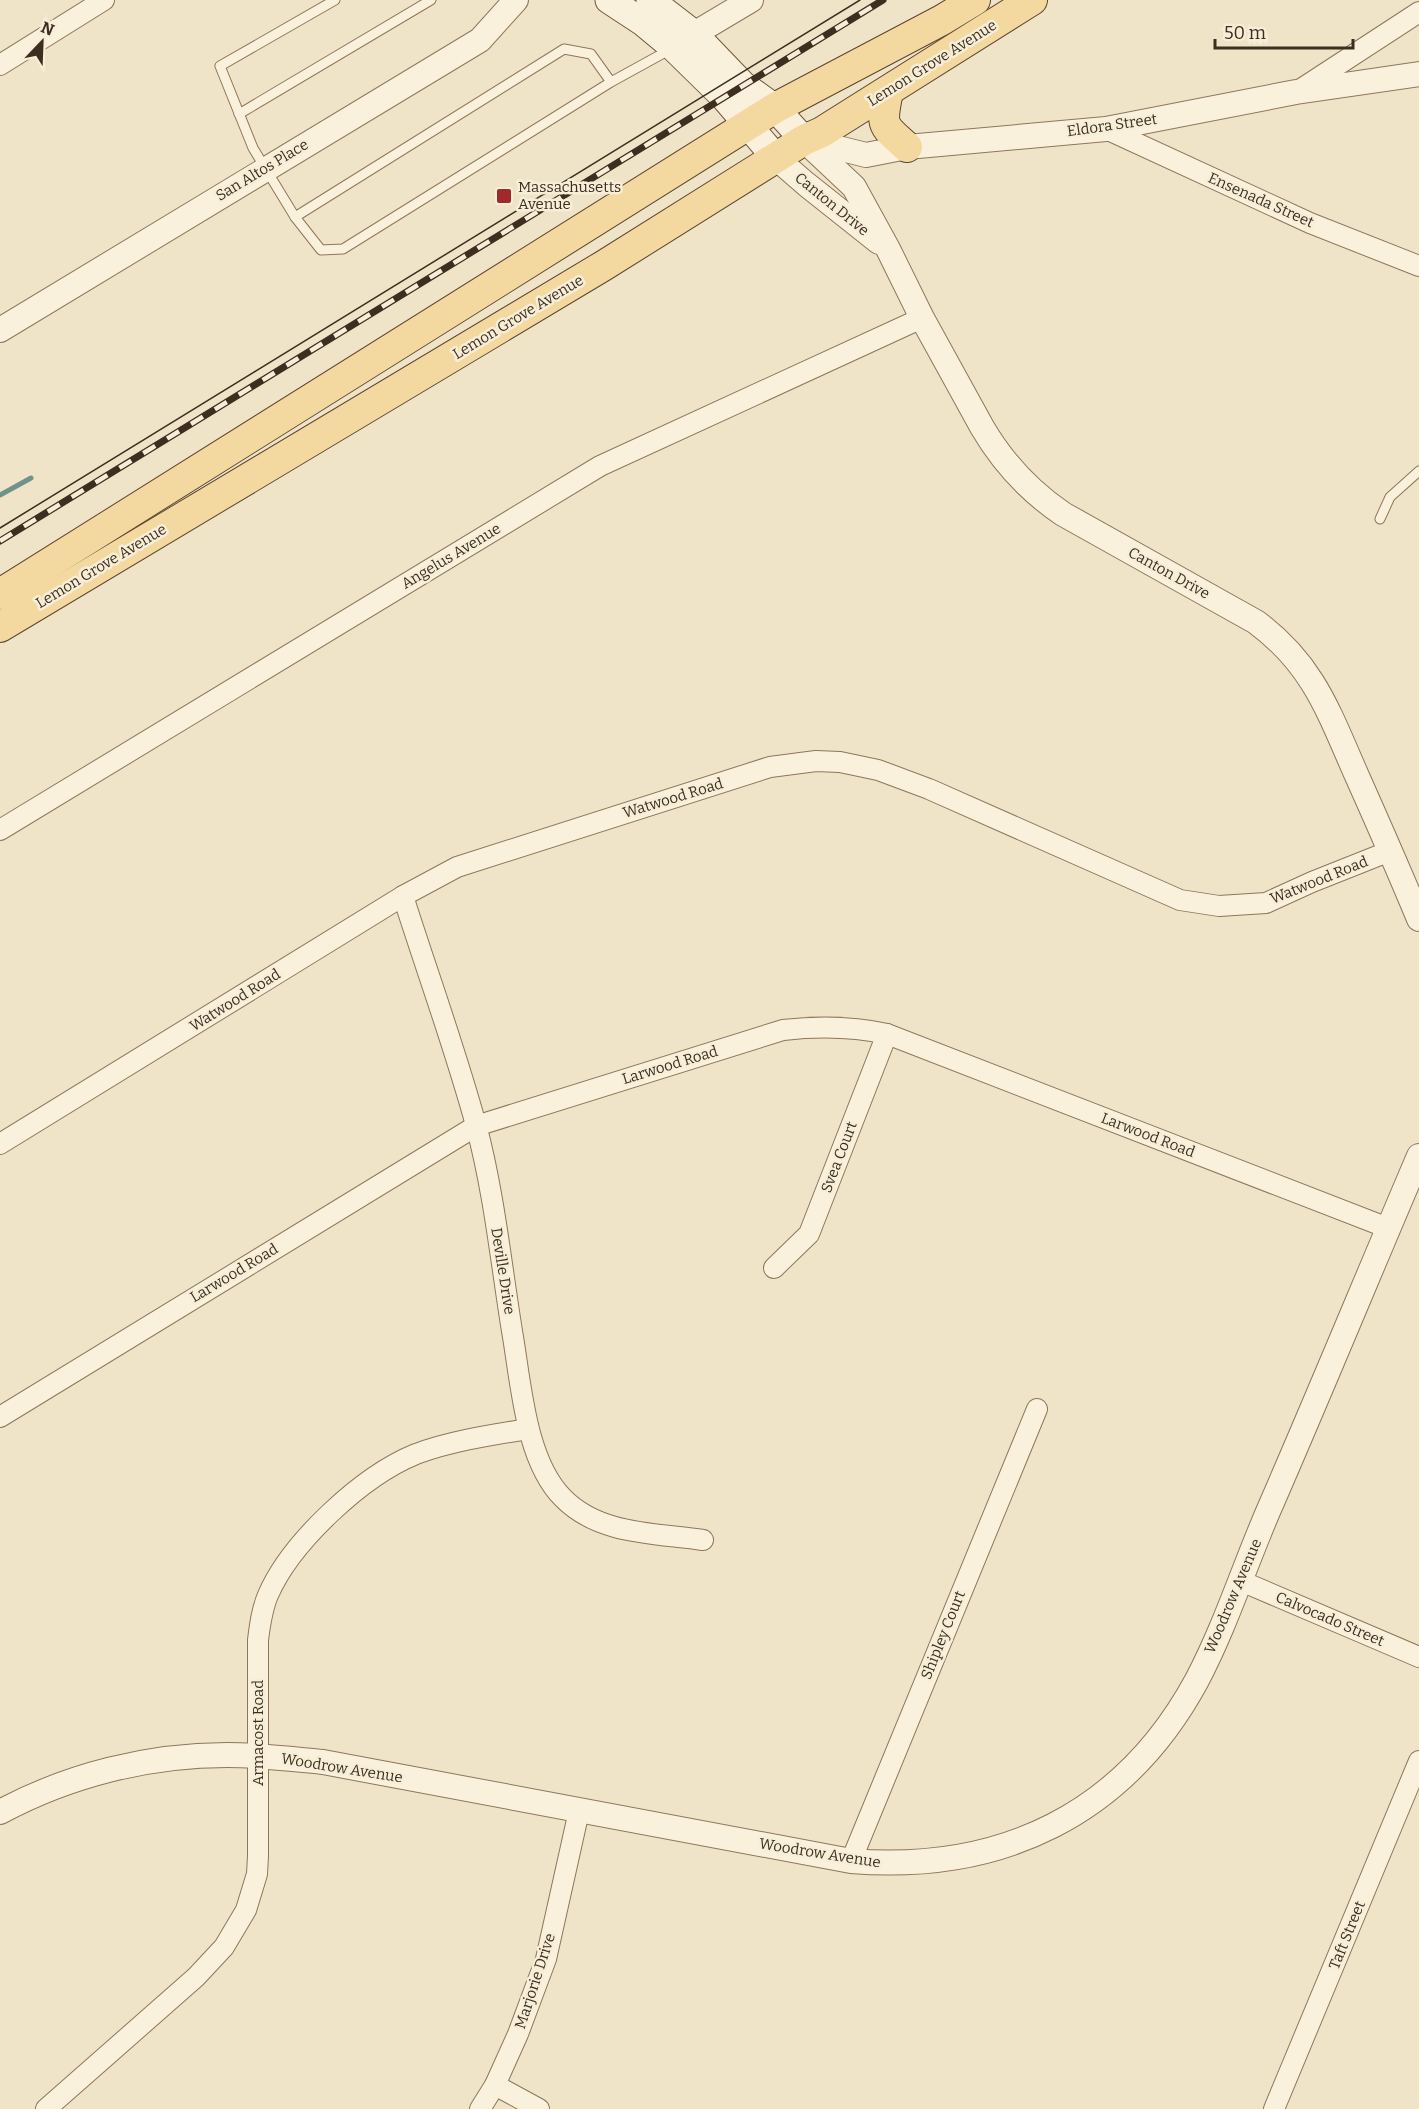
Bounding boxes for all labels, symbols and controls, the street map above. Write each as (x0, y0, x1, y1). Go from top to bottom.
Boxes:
north arrow (12, 12, 72, 72)
scale bar (1215, 12, 1353, 50)
street label: Lemon Grove Avenue (864, 16, 1000, 110)
text: N (38, 17, 57, 40)
text: 50 m (1224, 22, 1266, 44)
street label: Eldora Street (1066, 110, 1159, 140)
street label: San Altos Place (212, 135, 312, 205)
street label: Canton Drive (791, 169, 873, 239)
street label: Ensenada Street (1205, 169, 1317, 232)
place label: Massachusetts Avenue (518, 178, 621, 213)
marker: Massachusetts Avenue (495, 187, 513, 205)
street label: Lemon Grove Avenue (450, 271, 586, 363)
street label: Angelus Avenue (398, 519, 504, 593)
street label: Lemon Grove Avenue (33, 520, 169, 612)
street label: Canton Drive (1125, 543, 1213, 603)
street label: Watwood Road (621, 774, 725, 822)
street label: Watwood Road (1268, 852, 1371, 908)
street label: Watwood Road (186, 965, 284, 1035)
street label: Larwood Road (620, 1042, 720, 1088)
street label: Larwood Road (1098, 1109, 1198, 1161)
street label: Svea Court (817, 1118, 861, 1195)
street label: Deville Drive (487, 1226, 519, 1316)
street label: Larwood Road (187, 1240, 281, 1306)
street label: Woodrow Avenue (1201, 1536, 1265, 1656)
street label: Shipley Court (917, 1587, 969, 1682)
street label: Calvocado Street (1273, 1588, 1388, 1650)
street label: Armacost Road (249, 1680, 267, 1786)
street label: Woodrow Avenue (280, 1750, 404, 1786)
street label: Woodrow Avenue (758, 1835, 882, 1871)
street label: Taft Street (1325, 1898, 1369, 1972)
street label: Marjorie Drive (511, 1931, 559, 2031)

